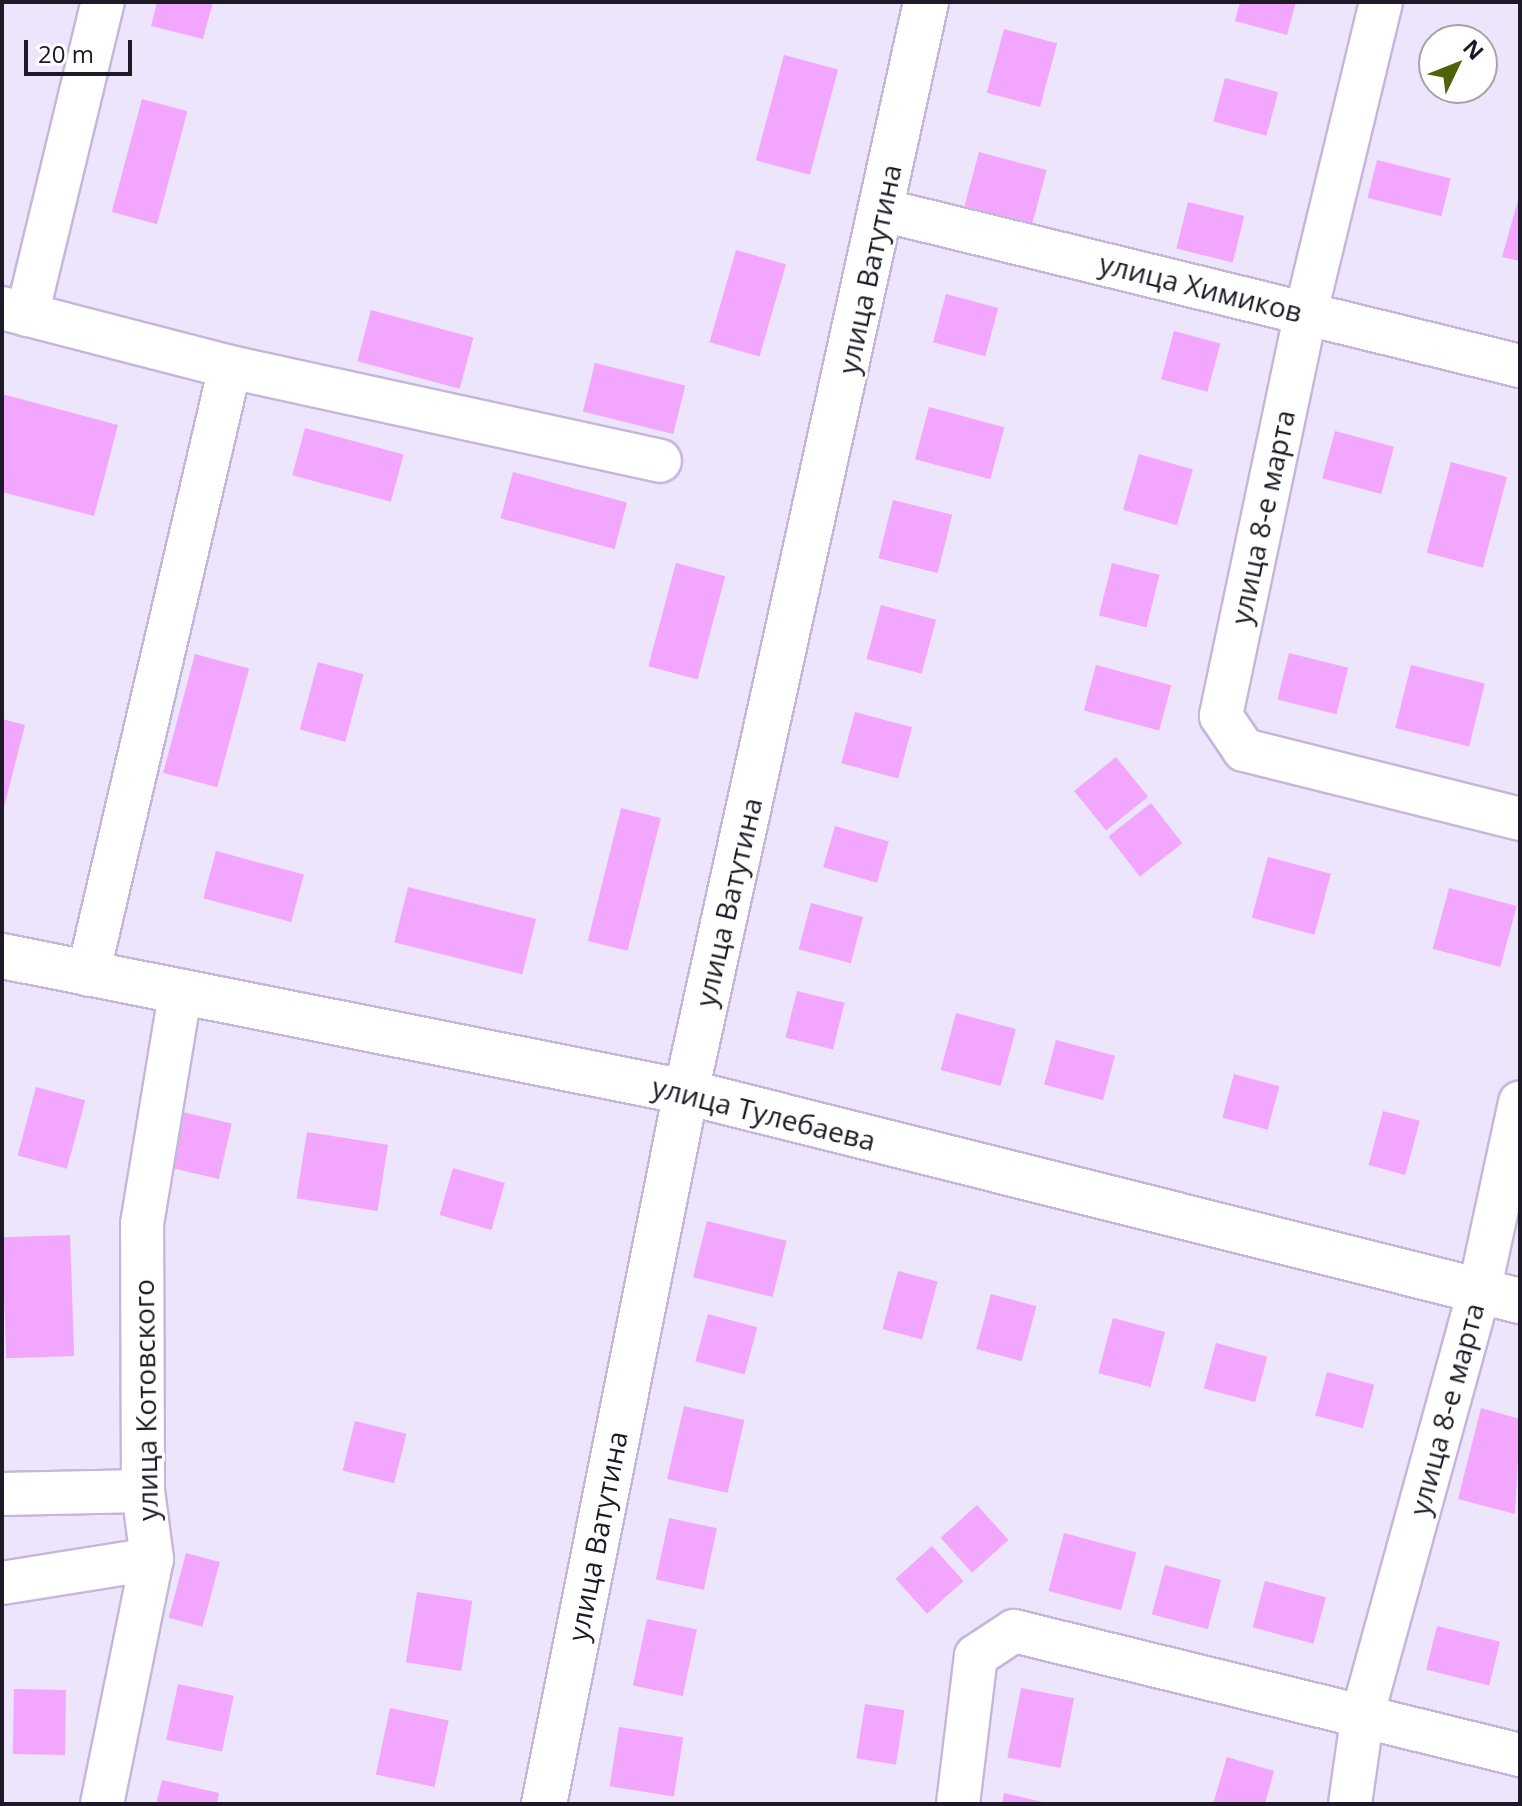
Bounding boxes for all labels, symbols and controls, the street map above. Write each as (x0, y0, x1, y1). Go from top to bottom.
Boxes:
scale bar (28, 24, 136, 74)
north arrow (1418, 24, 1498, 104)
text: N (1457, 32, 1491, 66)
text: 20 m (38, 37, 94, 70)
street label: улица Ватутина (830, 161, 908, 377)
street label: улица Химиков (1096, 246, 1306, 328)
street label: улица 8-е марта (1223, 407, 1301, 627)
street label: улица Ватутина (688, 794, 768, 1010)
street label: улица Тулебаева (649, 1069, 879, 1157)
street label: улица Котовского (126, 1279, 164, 1521)
street label: улица 8-е марта (1402, 1299, 1490, 1519)
street label: улица Ватутина (560, 1428, 634, 1644)

